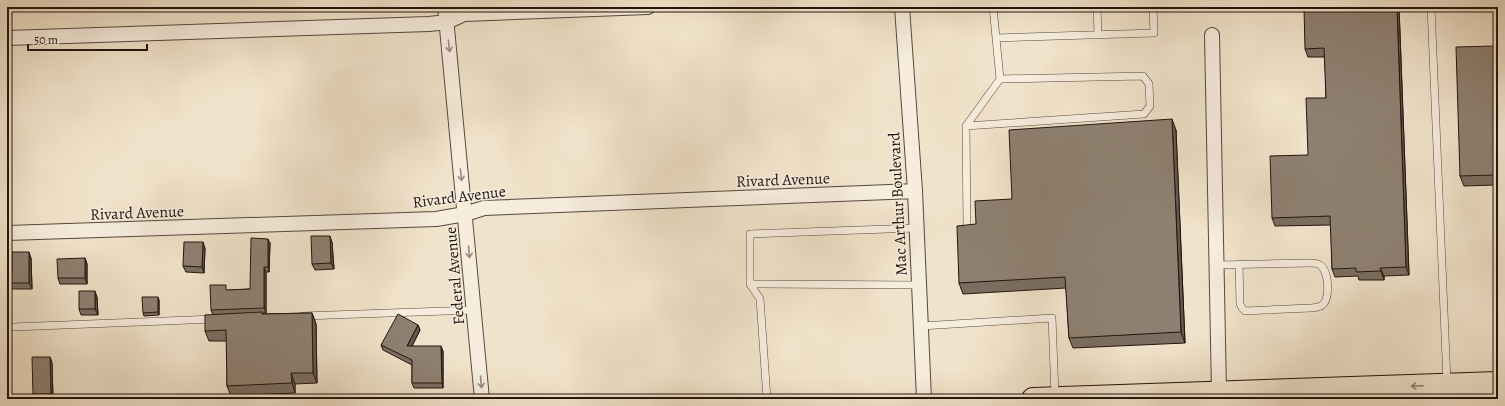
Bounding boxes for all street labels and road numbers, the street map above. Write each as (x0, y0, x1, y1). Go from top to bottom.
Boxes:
street label: Mac Arthur Boulevard (883, 131, 913, 276)
street label: Rivard Avenue (736, 167, 830, 193)
street label: Rivard Avenue (411, 180, 507, 214)
street label: Rivard Avenue (90, 200, 184, 226)
street label: Federal Avenue (440, 226, 470, 326)

